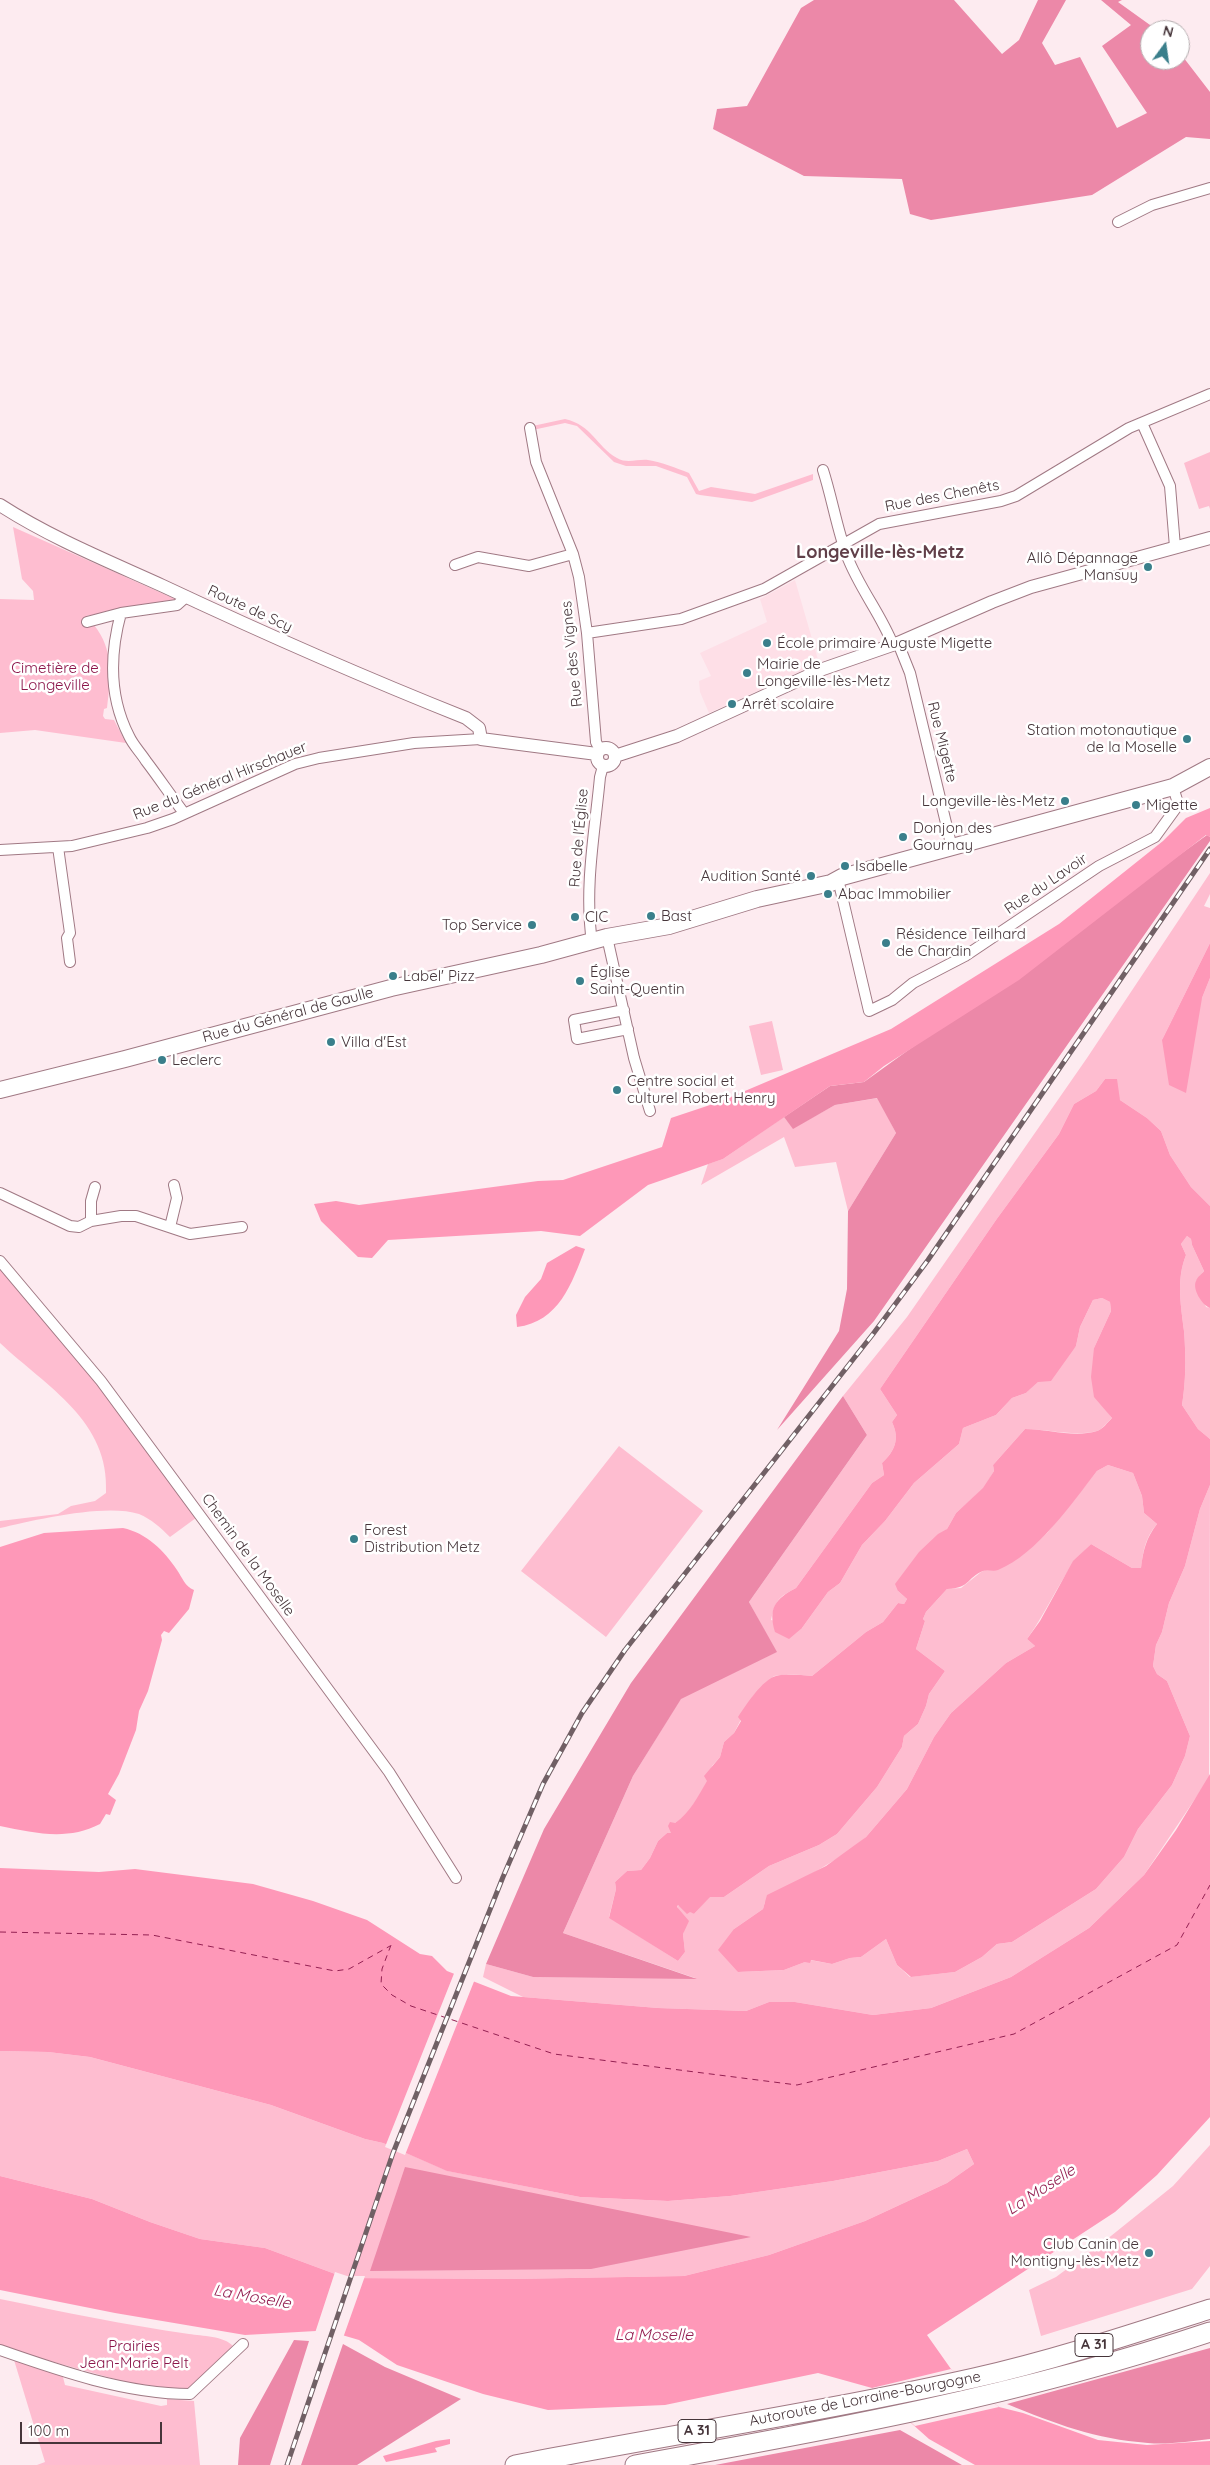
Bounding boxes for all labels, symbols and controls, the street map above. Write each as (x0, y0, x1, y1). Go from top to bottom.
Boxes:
north arrow (1140, 20, 1190, 70)
text: N (1161, 21, 1176, 41)
street label: Rue des Chenêts (883, 476, 1001, 516)
district label: Longeville-lès-Metz (796, 542, 964, 564)
place label: Allô Dépannage Mansuy (1027, 549, 1138, 584)
marker: Allô Dépannage Mansuy (1142, 561, 1154, 573)
street label: Route de Scy (205, 582, 295, 636)
street label: Rue des Vignes (557, 600, 587, 708)
place label: École primaire Auguste Migette (777, 634, 992, 652)
marker: École primaire Auguste Migette (761, 637, 773, 649)
place label: Mairie de Longeville-lès-Metz (757, 655, 890, 690)
park label: Cimetière de Longeville (11, 659, 99, 694)
marker: Mairie de Longeville-lès-Metz (741, 667, 753, 679)
place label: Arrêt scolaire (742, 695, 834, 713)
marker: Arrêt scolaire (726, 698, 738, 710)
street label: Rue Migette (923, 700, 961, 784)
place label: Station motonautique de la Moselle (1027, 721, 1177, 756)
marker: Station motonautique de la Moselle (1181, 733, 1193, 745)
street label: Rue du Général Hirschauer (130, 738, 310, 824)
street label: Rue de l'Église (566, 788, 592, 888)
place label: Longeville-lès-Metz (922, 792, 1055, 810)
marker: Longeville-lès-Metz (1059, 795, 1071, 807)
place label: Migette (1146, 796, 1198, 814)
marker: Migette (1130, 799, 1142, 811)
place label: Donjon des Gournay (913, 819, 992, 854)
marker: Donjon des Gournay (897, 831, 909, 843)
street label: Rue du Lavoir (1001, 850, 1091, 918)
place label: Isabelle (855, 857, 908, 875)
marker: Isabelle (839, 860, 851, 872)
place label: Audition Santé (701, 867, 801, 885)
marker: Audition Santé (805, 870, 817, 882)
place label: Abac Immobilier (838, 885, 951, 903)
marker: Abac Immobilier (822, 888, 834, 900)
place label: Bast (661, 907, 692, 925)
place label: CIC (585, 908, 608, 926)
marker: Bast (645, 910, 657, 922)
marker: CIC (569, 911, 581, 923)
place label: Top Service (442, 916, 522, 934)
marker: Top Service (526, 919, 538, 931)
place label: Résidence Teilhard de Chardin (896, 925, 1026, 960)
marker: Résidence Teilhard de Chardin (880, 937, 892, 949)
place label: Église Saint-Quentin (590, 963, 685, 998)
place label: Label' Pizz (403, 967, 475, 985)
marker: Label' Pizz (387, 970, 399, 982)
marker: Église Saint-Quentin (574, 975, 586, 987)
street label: Rue du Général de Gaulle (201, 984, 375, 1046)
place label: Villa d'Est (341, 1033, 407, 1051)
marker: Villa d'Est (325, 1036, 337, 1048)
place label: Leclerc (172, 1051, 221, 1069)
marker: Leclerc (156, 1054, 168, 1066)
place label: Centre social et culturel Robert Henry (627, 1072, 776, 1107)
marker: Centre social et culturel Robert Henry (611, 1084, 623, 1096)
street label: Chemin de la Moselle (198, 1490, 298, 1620)
place label: Forest Distribution Metz (364, 1521, 480, 1556)
marker: Forest Distribution Metz (348, 1533, 360, 1545)
water label: La Moselle (1003, 2161, 1079, 2219)
place label: Club Canin de Montigny-lès-Metz (1010, 2235, 1139, 2270)
marker: Club Canin de Montigny-lès-Metz (1143, 2247, 1155, 2259)
water label: La Moselle (212, 2281, 292, 2313)
water label: La Moselle (615, 2325, 693, 2345)
road number: A 31 (1075, 2334, 1113, 2356)
park label: Prairies Jean-Marie Pelt (79, 2337, 189, 2372)
street label: Autoroute de Lorraine-Bourgogne (748, 2368, 982, 2430)
scale bar (22, 2412, 165, 2444)
road number: A 31 (678, 2420, 716, 2442)
text: 100 m (28, 2421, 69, 2440)

